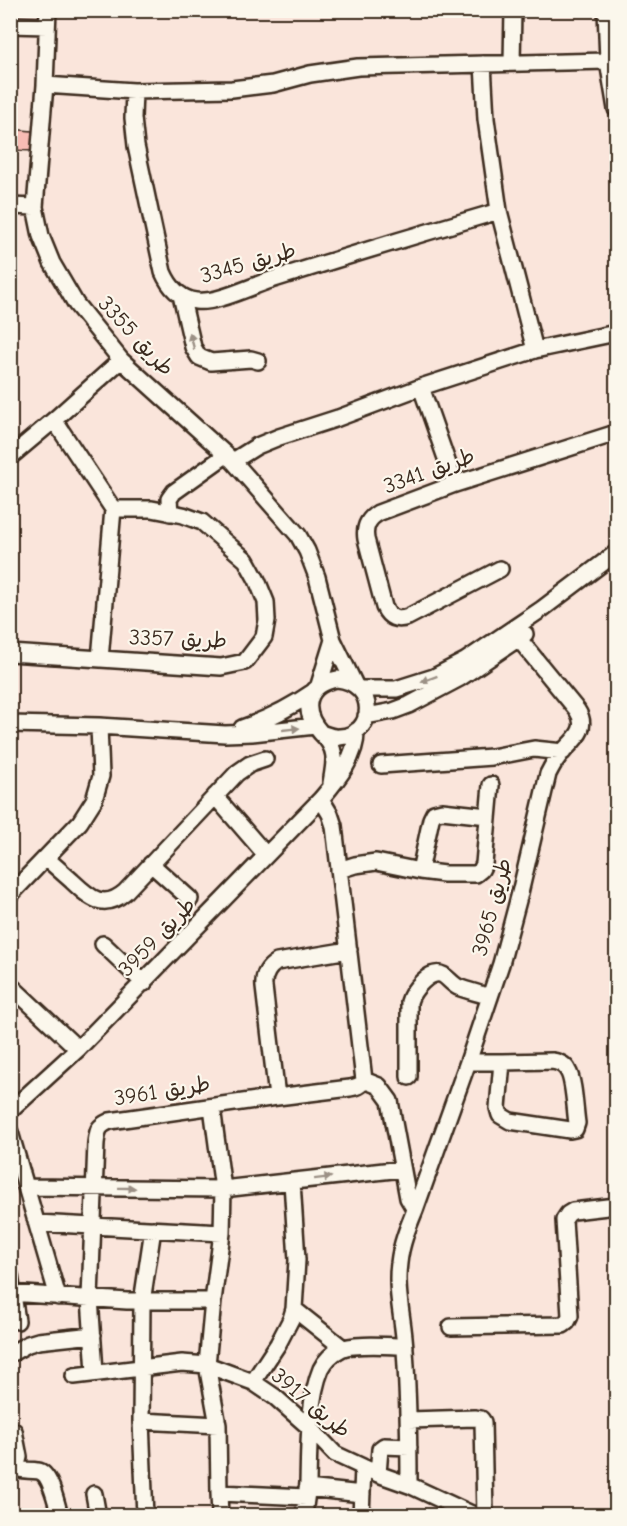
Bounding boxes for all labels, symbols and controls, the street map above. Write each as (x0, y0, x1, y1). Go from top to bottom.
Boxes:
street label: طريق 3345 (197, 237, 299, 289)
street label: طريق 3355 (92, 291, 180, 381)
one-way arrow (187, 332, 196, 350)
street label: طريق 3341 (380, 443, 478, 499)
street label: طريق 3357 (128, 624, 228, 654)
one-way arrow (419, 674, 437, 684)
one-way arrow (281, 724, 300, 734)
street label: طريق 3965 (466, 855, 518, 959)
street label: طريق 3959 (113, 892, 201, 982)
street label: طريق 3961 (112, 1071, 212, 1111)
one-way arrow (313, 1174, 332, 1183)
one-way arrow (117, 1183, 136, 1193)
street label: طريق 3917 (266, 1362, 356, 1444)

